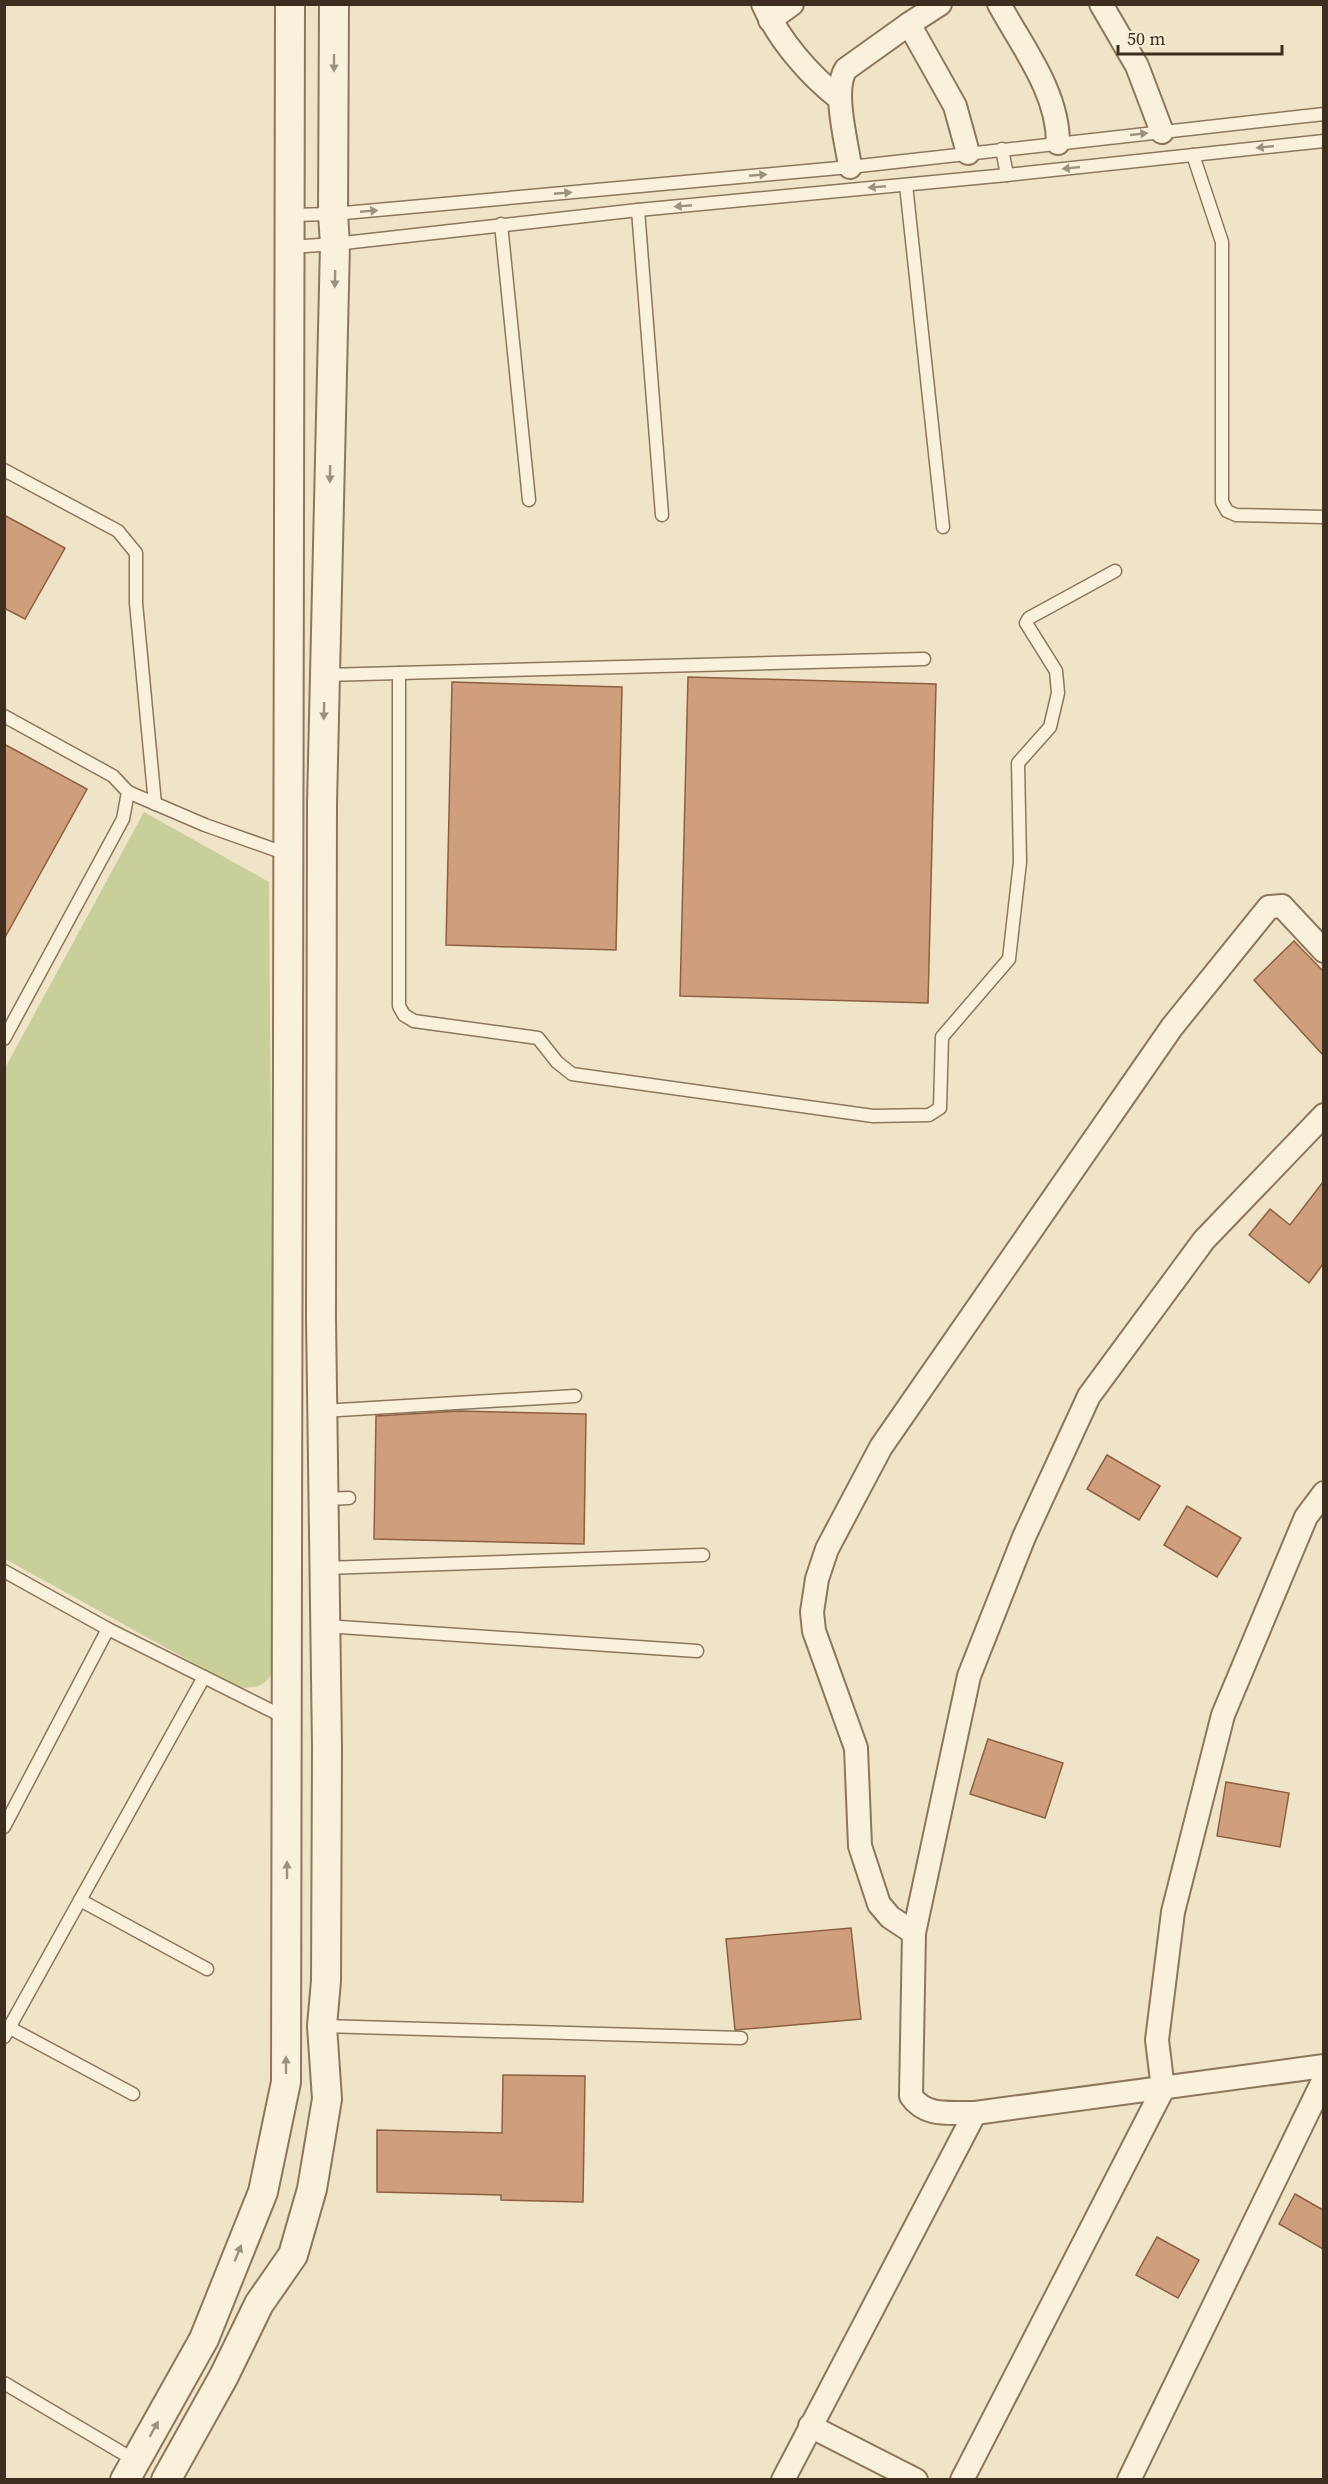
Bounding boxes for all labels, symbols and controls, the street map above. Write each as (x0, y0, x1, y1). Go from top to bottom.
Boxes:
scale bar (1118, 18, 1282, 56)
text: 50 m (1127, 26, 1165, 51)
one-way arrow (329, 53, 339, 72)
one-way arrow (1130, 129, 1149, 139)
one-way arrow (1256, 142, 1275, 152)
one-way arrow (1062, 163, 1081, 173)
one-way arrow (748, 170, 767, 180)
one-way arrow (868, 182, 887, 192)
one-way arrow (554, 188, 573, 198)
one-way arrow (674, 201, 693, 210)
one-way arrow (360, 206, 379, 216)
one-way arrow (330, 269, 339, 288)
one-way arrow (325, 464, 335, 483)
one-way arrow (320, 701, 329, 720)
one-way arrow (282, 1861, 292, 1880)
one-way arrow (281, 2056, 291, 2075)
one-way arrow (233, 2244, 243, 2262)
one-way arrow (149, 2420, 159, 2437)

